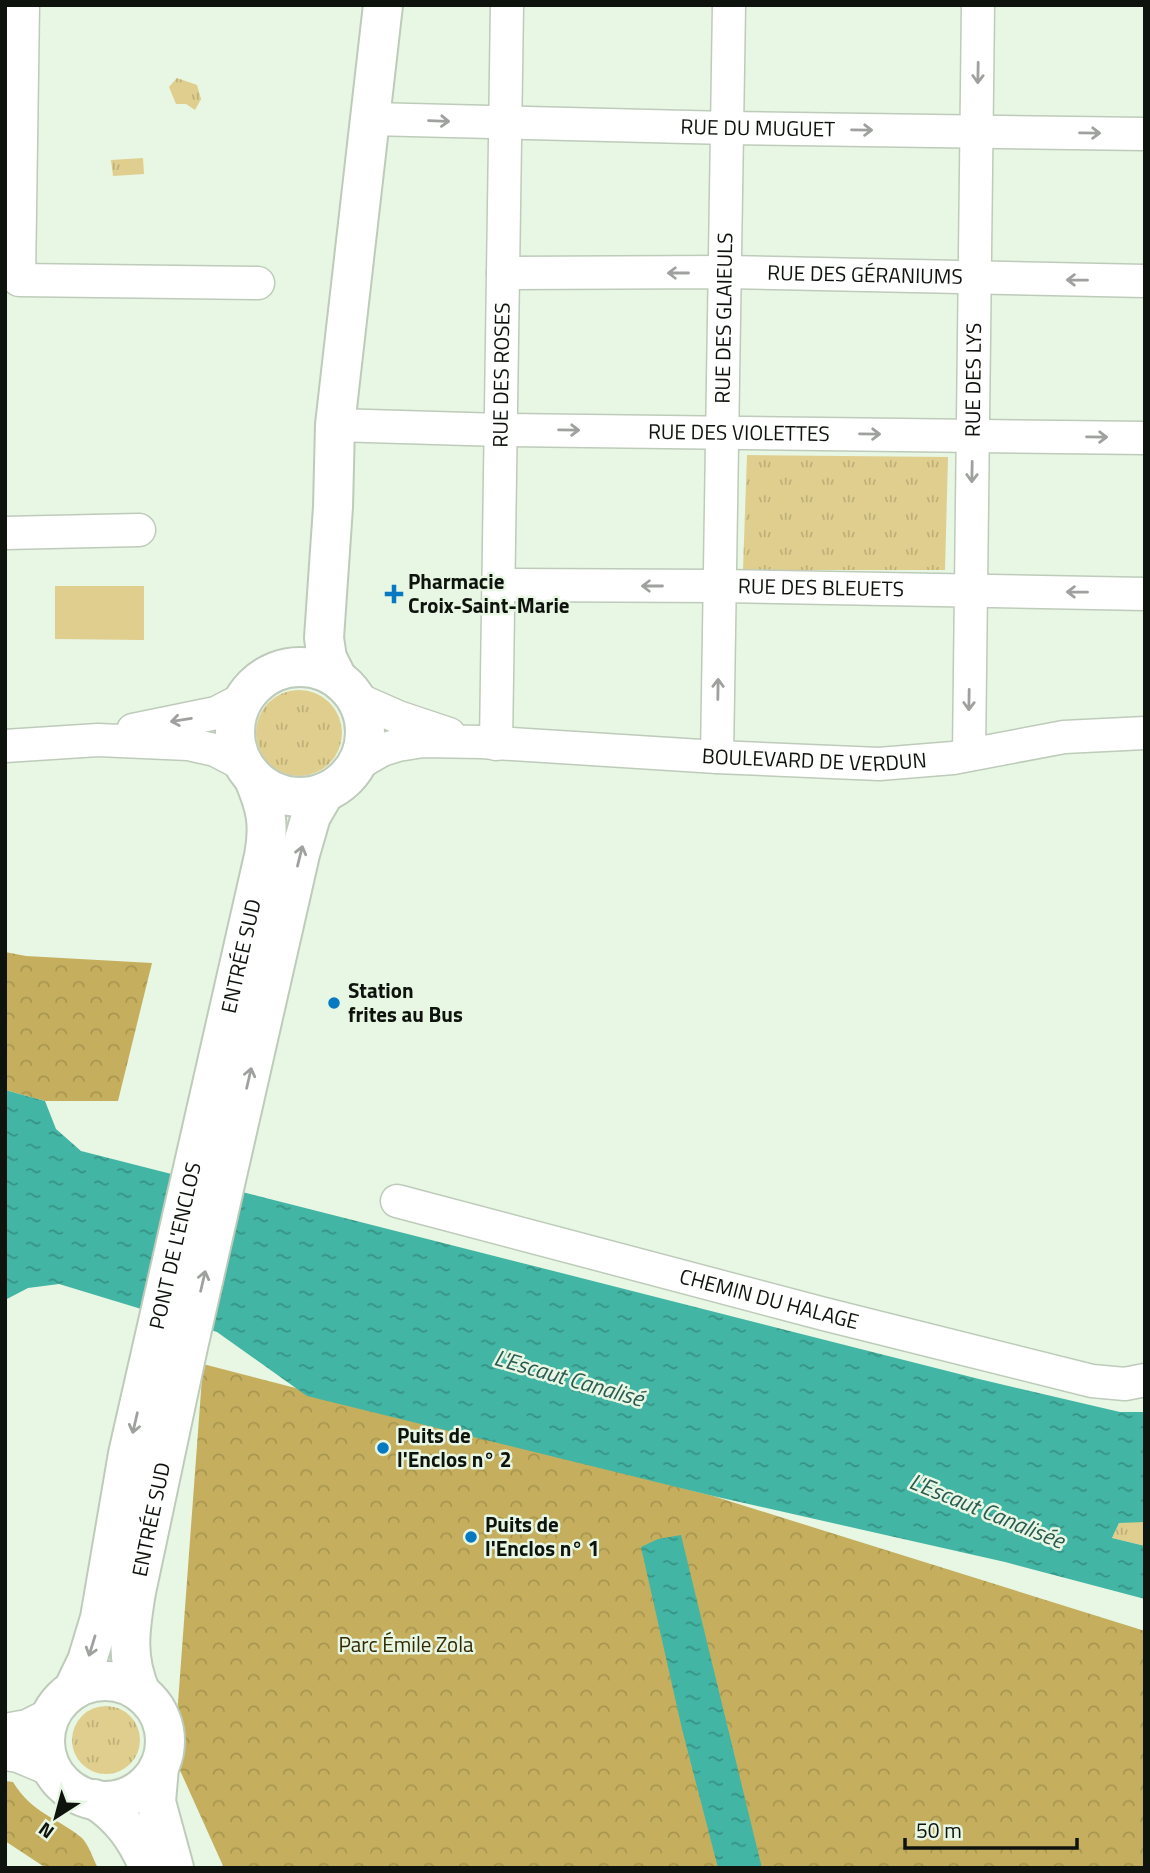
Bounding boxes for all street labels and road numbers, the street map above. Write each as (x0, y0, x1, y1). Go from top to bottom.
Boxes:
street label: RUE DU MUGUET (680, 110, 835, 145)
street label: RUE DES GLAIEULS (706, 232, 740, 404)
street label: RUE DES GÉRANIUMS (767, 256, 963, 292)
street label: RUE DES ROSES (483, 302, 518, 448)
street label: RUE DES LYS (956, 323, 989, 437)
street label: RUE DES VIOLETTES (648, 415, 830, 449)
street label: RUE DES BLEUETS (738, 569, 904, 604)
street label: BOULEVARD DE VERDUN (701, 739, 928, 779)
street label: ENTRÉE SUD (212, 896, 269, 1016)
street label: PONT DE L'ENCLOS (140, 1159, 209, 1332)
street label: CHEMIN DU HALAGE (676, 1259, 862, 1337)
street label: ENTRÉE SUD (123, 1459, 178, 1579)

